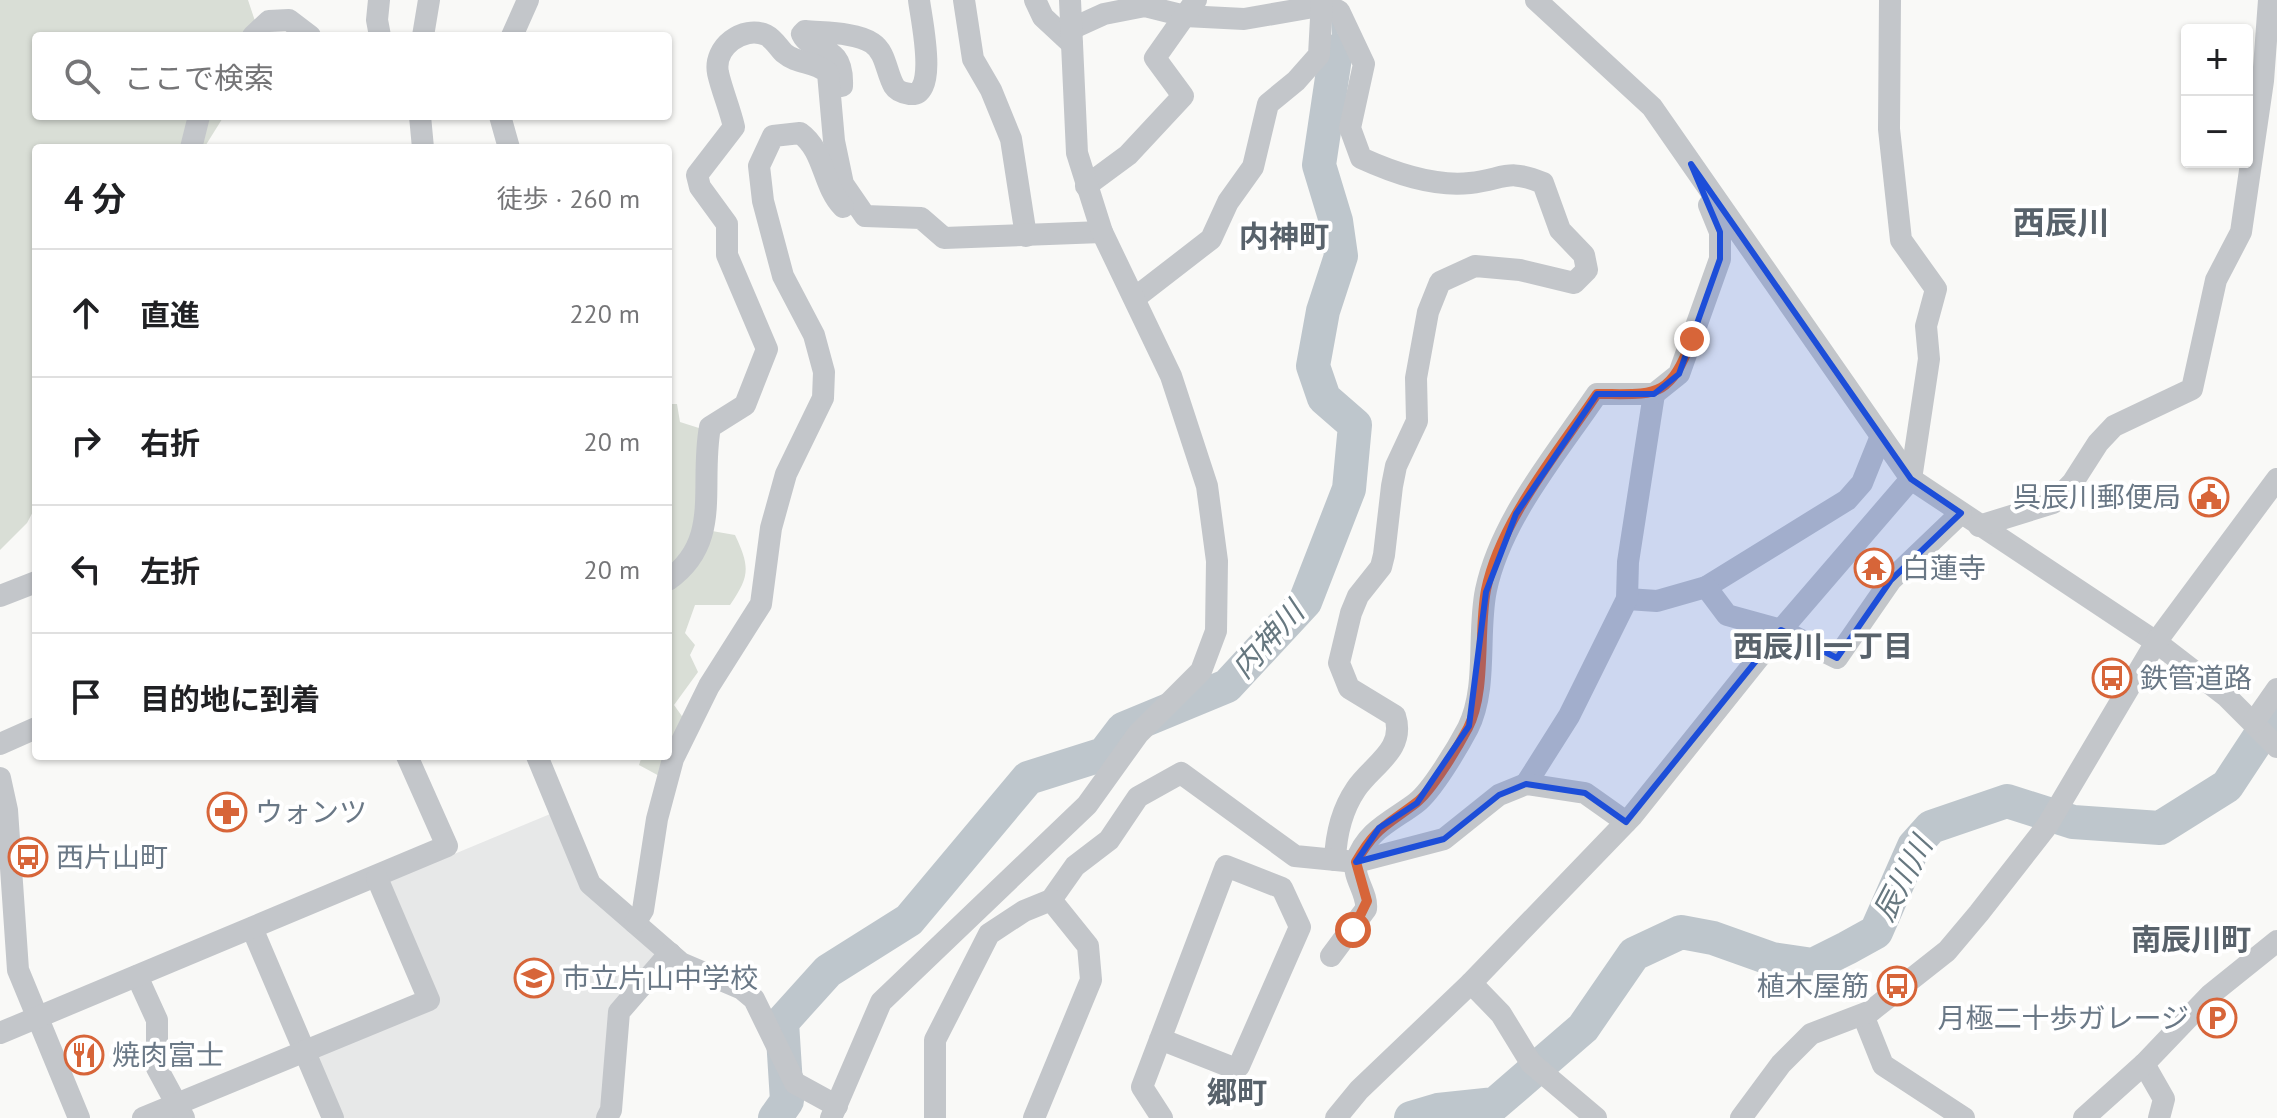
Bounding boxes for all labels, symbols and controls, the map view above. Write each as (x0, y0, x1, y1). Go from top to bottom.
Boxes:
map controls (2181, 24, 2253, 168)
button: + (2181, 24, 2253, 96)
search box (32, 32, 672, 120)
icon: search (60, 54, 104, 98)
text: ここで検索 (124, 58, 274, 97)
button: − (2181, 96, 2253, 168)
text: 4 分 (64, 176, 126, 220)
text: 徒歩 · 260 m (497, 182, 640, 215)
district label: 西辰川 (2013, 201, 2109, 243)
district label: 内神町 (1239, 216, 1329, 255)
icon: ahead (64, 291, 108, 335)
text: 直進 (140, 295, 200, 334)
text: 220 m (569, 297, 640, 330)
route end (1674, 321, 1710, 357)
icon: right (64, 419, 108, 463)
text: 右折 (140, 423, 200, 462)
text: 20 m (584, 425, 640, 458)
public building icon: 呉辰川郵便局 (2188, 476, 2230, 518)
place label: 呉辰川郵便局 (2013, 478, 2181, 515)
icon: left (64, 547, 108, 591)
temple icon: 白蓮寺 (1853, 547, 1895, 589)
place label: 白蓮寺 (1902, 549, 1986, 586)
text: 左折 (140, 551, 200, 590)
text: 20 m (584, 553, 640, 586)
water label: 内神川 (1222, 590, 1313, 685)
district label: 西辰川一丁目 (1733, 626, 1913, 665)
bus stop icon: 鉄管道路 (2091, 657, 2133, 699)
place label: 鉄管道路 (2140, 659, 2252, 696)
icon: arrive (64, 675, 108, 719)
text: 目的地に到着 (140, 679, 320, 718)
pharmacy icon: ウォンツ (206, 791, 248, 833)
place label: ウォンツ (255, 793, 367, 830)
water label: 辰川川 (1863, 827, 1941, 927)
bus stop icon: 西片山町 (7, 836, 49, 878)
place label: 西片山町 (56, 838, 168, 875)
route start (1335, 912, 1371, 948)
district label: 南辰川町 (2131, 919, 2251, 958)
school or university icon: 市立片山中学校 (513, 957, 555, 999)
place label: 市立片山中学校 (562, 959, 758, 996)
bus stop icon: 植木屋筋 (1876, 965, 1918, 1007)
place label: 植木屋筋 (1757, 967, 1869, 1004)
parking icon: 月極二十歩ガレージ (2196, 997, 2238, 1039)
place label: 月極二十歩ガレージ (1938, 999, 2189, 1036)
restaurant icon: 焼肉富士 (63, 1034, 105, 1076)
place label: 焼肉富士 (112, 1036, 224, 1073)
district label: 郷町 (1207, 1072, 1267, 1111)

